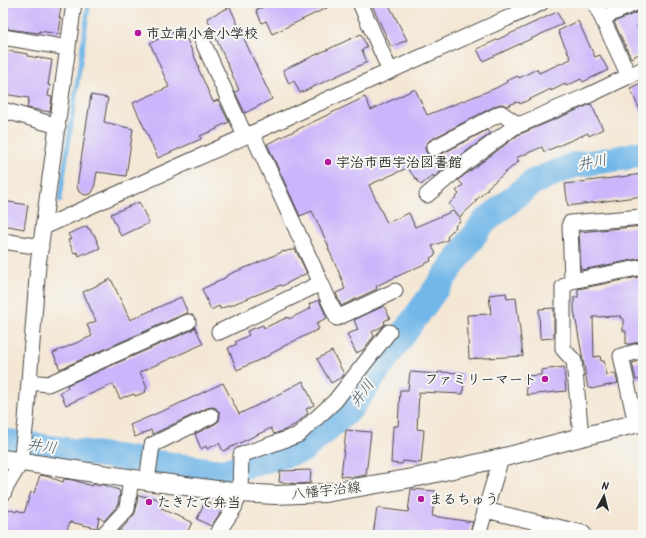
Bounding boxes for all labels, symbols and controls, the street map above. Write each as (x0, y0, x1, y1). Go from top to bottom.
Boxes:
place label: 市立南小倉小学校 (146, 23, 258, 45)
marker: 市立南小倉小学校 (133, 28, 143, 38)
water label: 井川 (575, 148, 609, 178)
place label: 宇治市西宇治図書館 (336, 152, 462, 174)
marker: 宇治市西宇治図書館 (323, 157, 333, 167)
place label: ファミリーマート (424, 369, 537, 391)
water label: 井川 (344, 374, 381, 413)
marker: ファミリーマート (540, 374, 550, 384)
water label: 井川 (25, 433, 58, 461)
street label: 八幡宇治線 (290, 476, 362, 506)
north arrow (584, 476, 624, 516)
text: N (601, 478, 610, 496)
place label: まるちゅう (429, 489, 499, 511)
place label: たきたて弁当 (157, 492, 241, 514)
marker: まるちゅう (416, 494, 426, 504)
marker: たきたて弁当 (144, 497, 154, 507)

